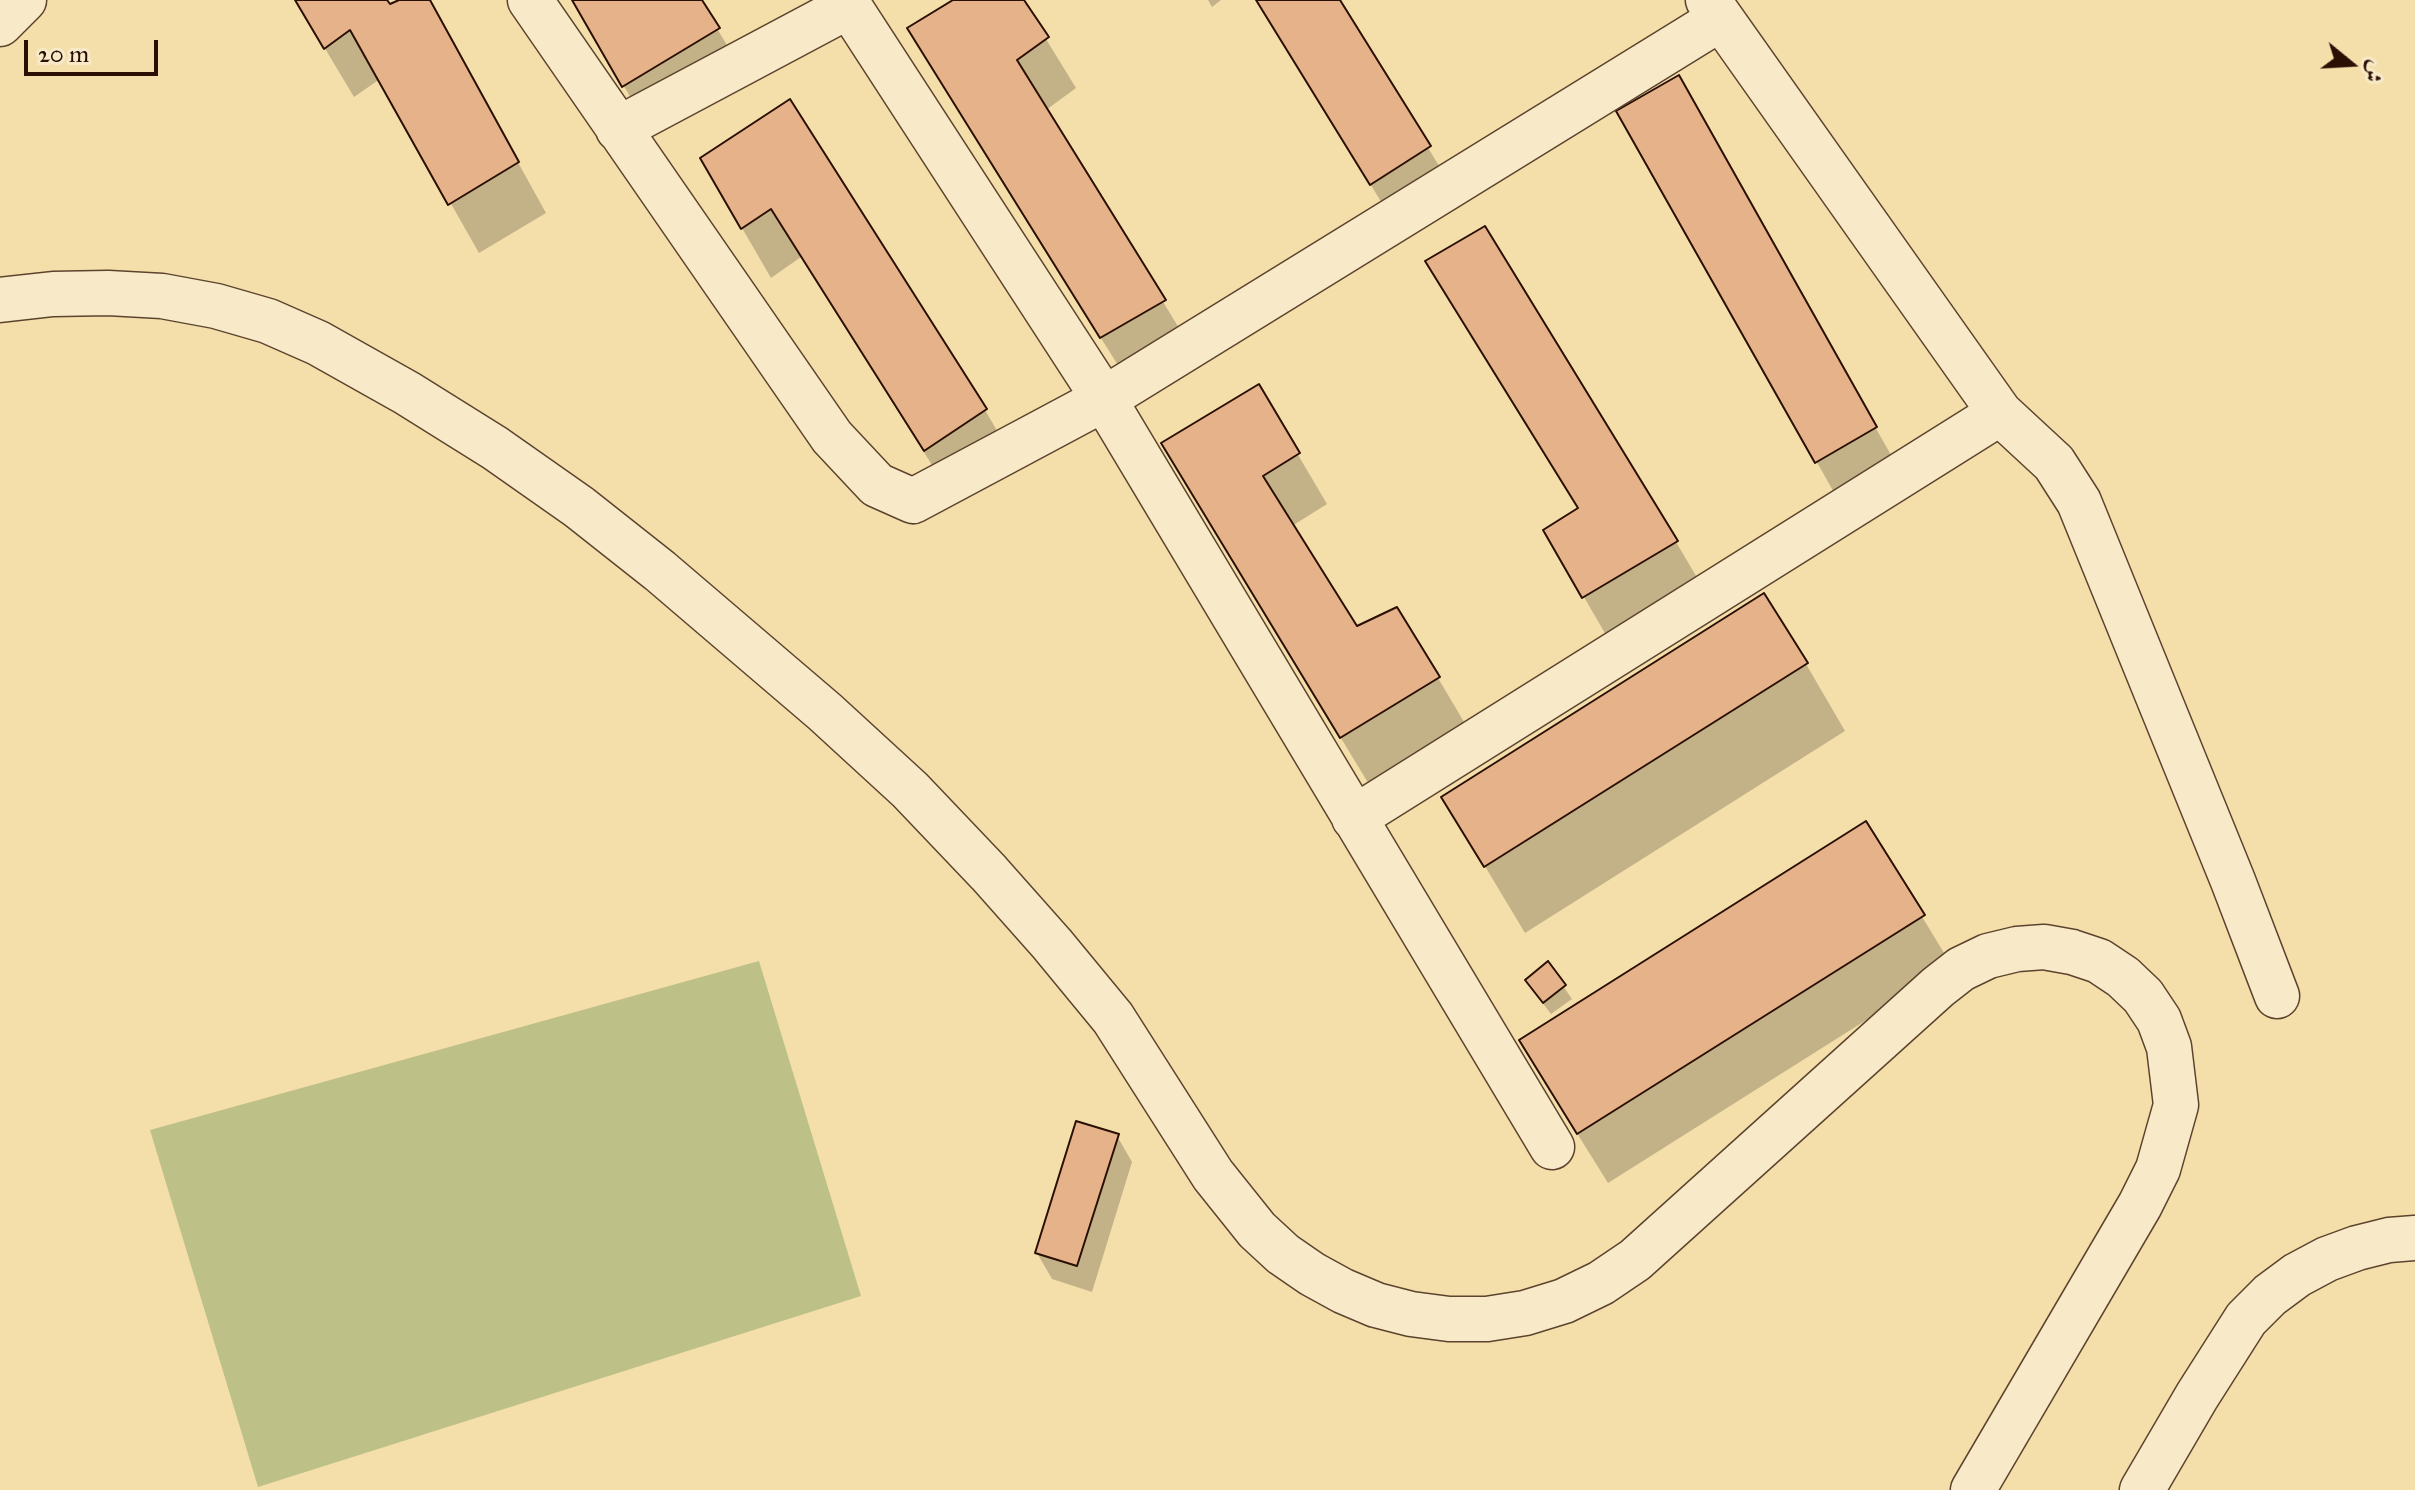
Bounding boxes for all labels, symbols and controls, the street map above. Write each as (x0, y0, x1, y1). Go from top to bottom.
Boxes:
scale bar (28, 24, 162, 74)
north arrow (2311, 24, 2391, 104)
text: 20 m (38, 39, 89, 69)
text: ش (2358, 57, 2391, 86)

